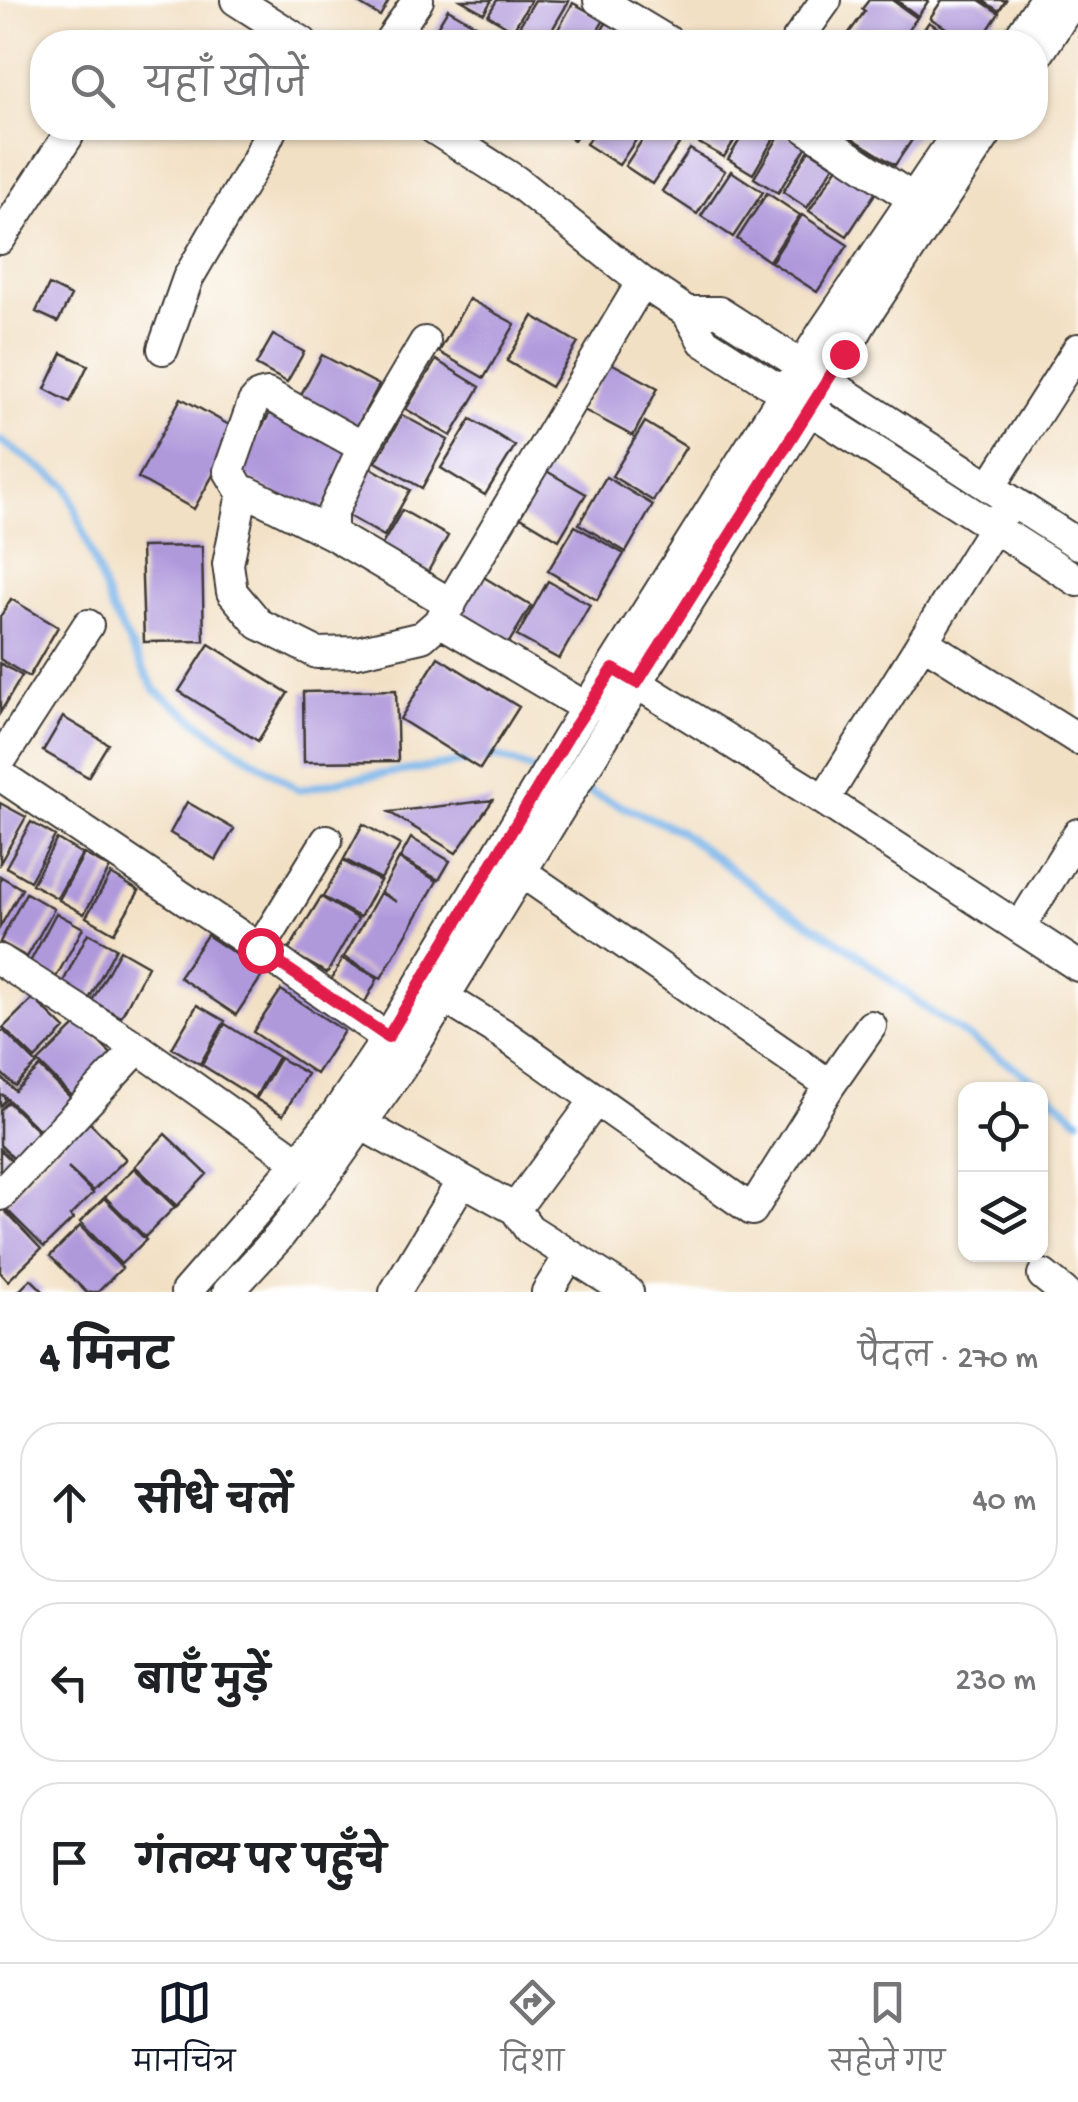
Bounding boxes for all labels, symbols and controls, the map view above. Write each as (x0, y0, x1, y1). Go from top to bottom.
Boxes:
search box (30, 30, 1048, 140)
icon: search (65, 58, 120, 113)
text: यहाँ खोजें (145, 66, 308, 110)
route end (822, 332, 868, 378)
route start (238, 928, 284, 974)
map controls (958, 1082, 1048, 1262)
button: locate (958, 1082, 1048, 1172)
button: layers (958, 1172, 1048, 1262)
text: 4 मिनट (40, 1336, 172, 1385)
text: पैदल · 270 m (858, 1341, 1038, 1379)
icon: ahead (42, 1475, 97, 1530)
text: सीधे चलें (137, 1483, 292, 1527)
text: 40 m (972, 1483, 1036, 1521)
icon: left (42, 1655, 97, 1710)
text: बाएँ मुड़ें (137, 1663, 270, 1707)
text: 230 m (955, 1663, 1036, 1701)
icon: arrive (42, 1835, 97, 1890)
text: गंतव्य पर पहुँचे (137, 1843, 386, 1887)
tab: मानचित्र (133, 1975, 235, 2092)
tab: दिशा (501, 1975, 564, 2092)
tab: सहेजे गए (830, 1975, 945, 2092)

